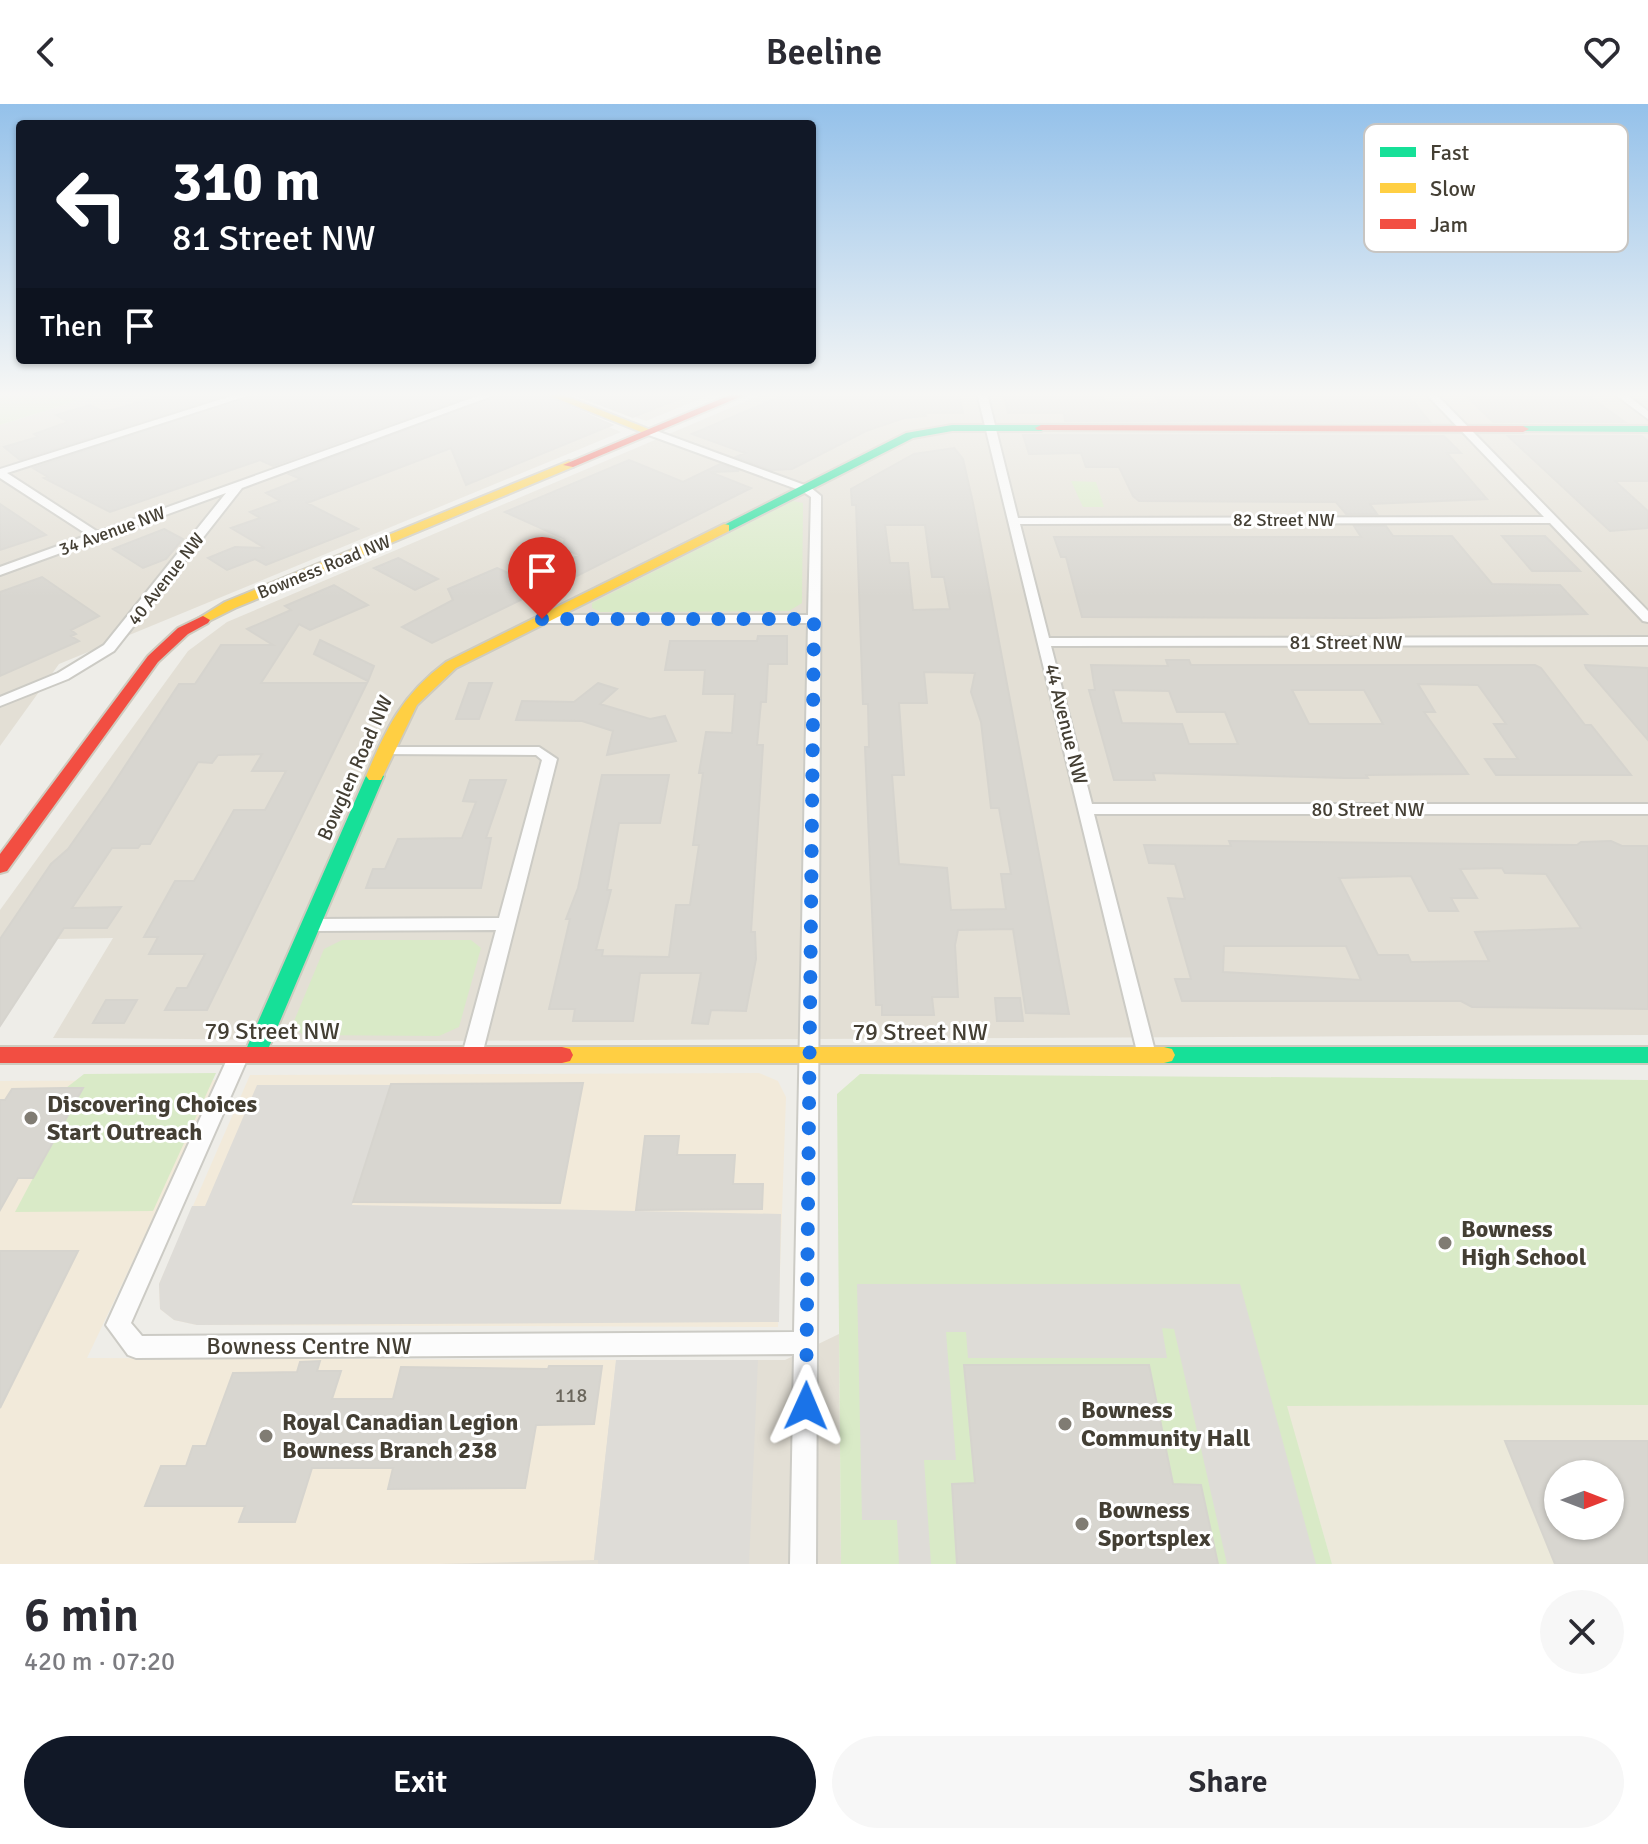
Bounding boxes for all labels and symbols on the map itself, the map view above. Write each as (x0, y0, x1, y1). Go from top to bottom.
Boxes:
legend (1364, 124, 1628, 252)
text: Fast (1430, 139, 1470, 166)
text: Slow (1430, 175, 1476, 202)
text: Jam (1430, 211, 1468, 238)
street label: 34 Avenue NW (56, 502, 168, 560)
street label: 82 Street NW (1233, 509, 1335, 531)
street label: 40 Avenue NW (123, 528, 209, 630)
street label: Bowness Road NW (254, 530, 394, 604)
pin (508, 537, 576, 619)
street label: 81 Street NW (1289, 630, 1403, 655)
street label: 44 Avenue NW (1039, 661, 1093, 787)
street label: Bowglen Road NW (312, 692, 398, 844)
street label: 80 Street NW (1311, 797, 1425, 822)
street label: 79 Street NW (204, 1016, 340, 1046)
street label: 79 Street NW (852, 1017, 988, 1047)
place label: Discovering Choices Start Outreach (47, 1089, 257, 1147)
marker: Discovering Choices Start Outreach (22, 1109, 40, 1127)
place label: Bowness High School (1461, 1214, 1587, 1272)
marker: Bowness High School (1436, 1234, 1454, 1252)
street label: Bowness Centre NW (206, 1331, 412, 1361)
position arrow (764, 1364, 848, 1448)
house number: 118 (555, 1383, 587, 1408)
place label: Bowness Community Hall (1081, 1395, 1251, 1453)
place label: Royal Canadian Legion Bowness Branch 238 (282, 1407, 518, 1465)
marker: Bowness Community Hall (1056, 1415, 1074, 1433)
marker: Royal Canadian Legion Bowness Branch 238 (257, 1427, 275, 1445)
north arrow (1544, 1460, 1624, 1540)
place label: Bowness Sportsplex (1098, 1495, 1211, 1553)
marker: Bowness Sportsplex (1073, 1515, 1091, 1533)

